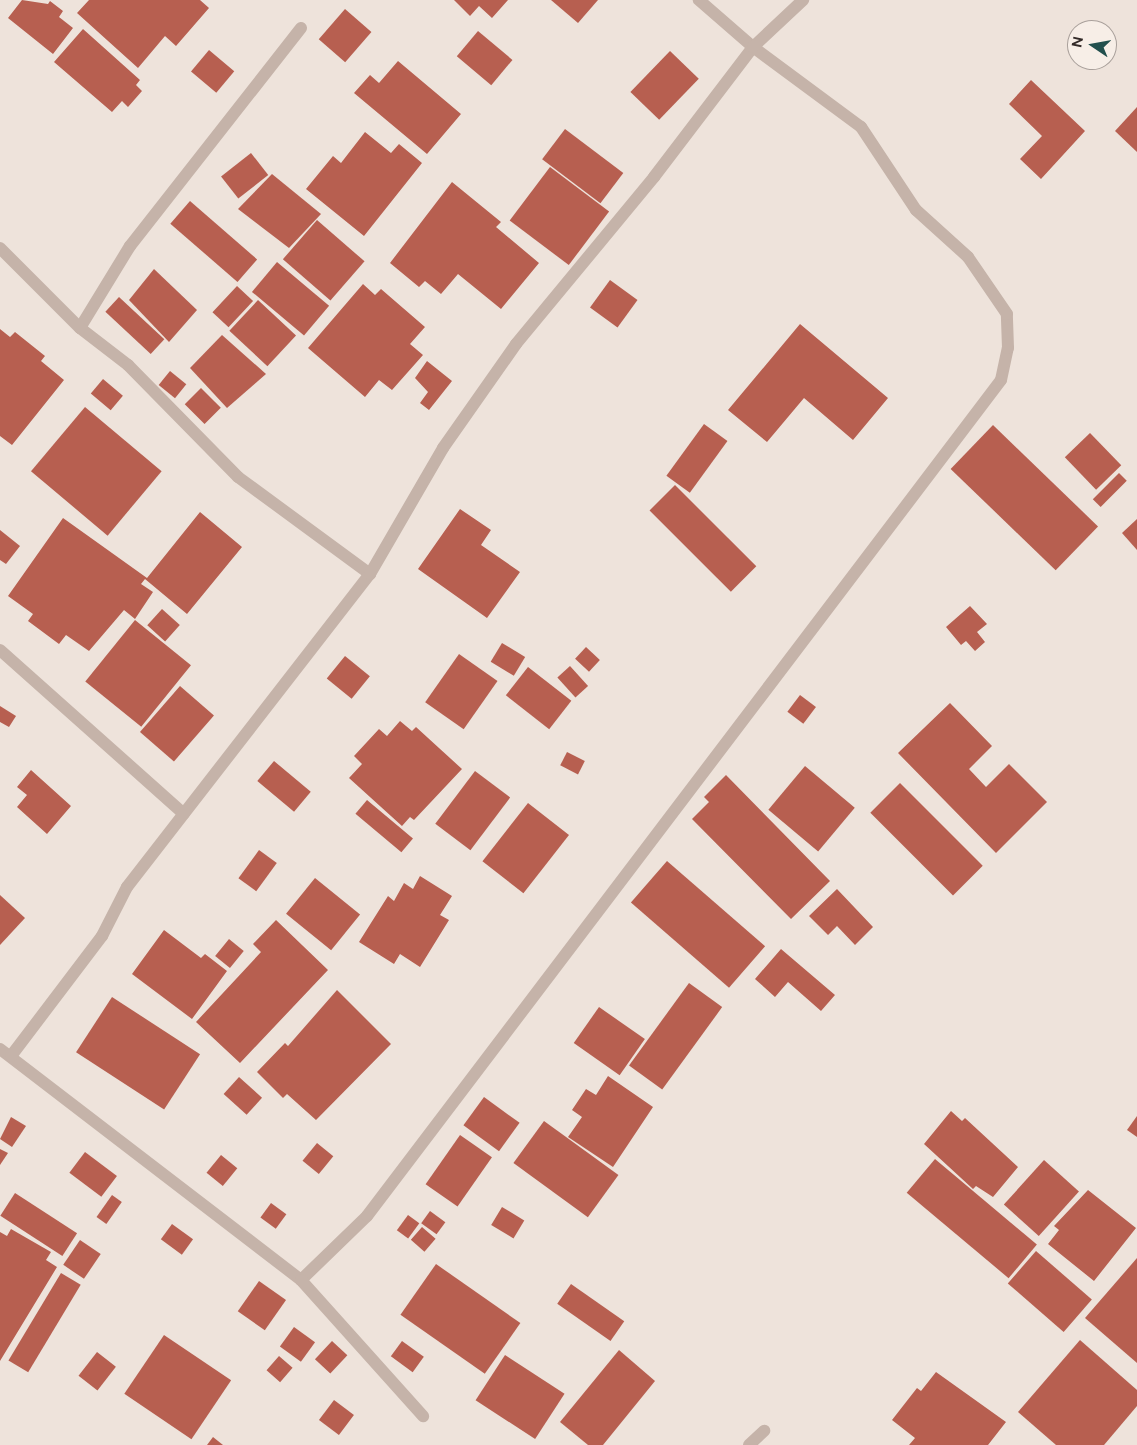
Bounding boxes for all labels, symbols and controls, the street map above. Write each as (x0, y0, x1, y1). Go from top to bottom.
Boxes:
north arrow (1067, 20, 1117, 70)
text: N (1068, 35, 1087, 49)

